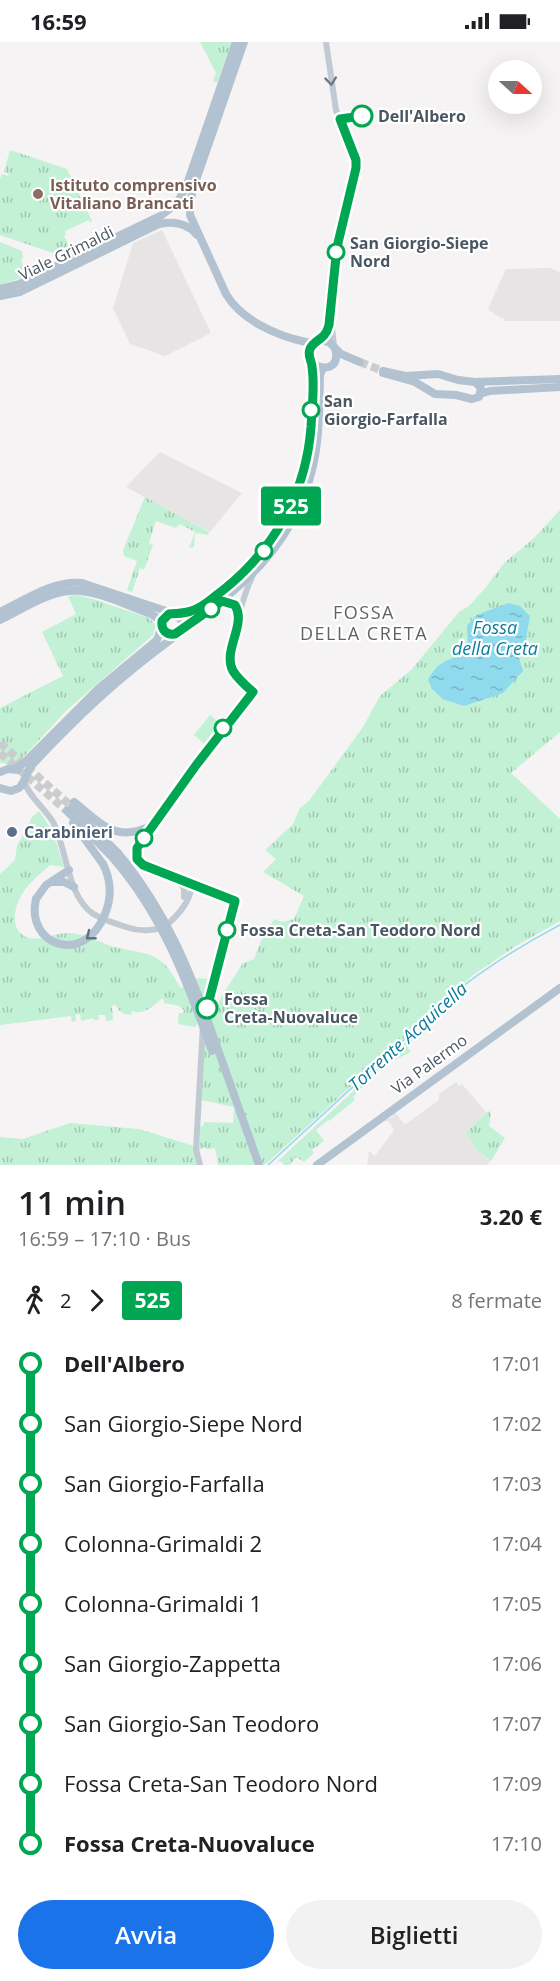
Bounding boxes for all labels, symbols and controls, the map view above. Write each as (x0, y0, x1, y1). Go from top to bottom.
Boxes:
text: 16:59 (30, 6, 87, 36)
north arrow (488, 60, 542, 114)
map controls (488, 60, 542, 114)
one-way arrow (324, 76, 337, 85)
marker: Dell'Albero (351, 105, 373, 127)
place label: Dell'Albero (378, 105, 466, 127)
place label: Istituto comprensivo Vitaliano Brancati (50, 174, 217, 214)
marker: Istituto comprensivo Vitaliano Brancati (31, 187, 45, 201)
street label: Viale Grimaldi (15, 220, 117, 286)
place label: San Giorgio-Siepe Nord (350, 232, 489, 272)
marker: San Giorgio-Siepe Nord (327, 243, 345, 261)
place label: San Giorgio-Farfalla (324, 390, 448, 430)
marker: San Giorgio-Farfalla (302, 401, 320, 419)
line badge: 525 (256, 486, 326, 526)
text: 525 (273, 492, 309, 520)
unlabelled marker (255, 542, 273, 560)
unlabelled marker (202, 600, 220, 618)
district label: FOSSA DELLA CRETA (300, 600, 428, 645)
water label: Fossa della Creta (452, 615, 538, 660)
unlabelled marker (214, 719, 232, 737)
place label: Carabinieri (24, 821, 113, 843)
marker: Carabinieri (5, 825, 19, 839)
unlabelled marker (135, 829, 153, 847)
place label: Fossa Creta-San Teodoro Nord (240, 919, 481, 941)
marker: Fossa Creta-San Teodoro Nord (218, 921, 236, 939)
one-way arrow (86, 928, 97, 939)
water label: Torrente Acquicella (343, 976, 472, 1096)
place label: Fossa Creta-Nuovaluce (224, 988, 358, 1028)
marker: Fossa Creta-Nuovaluce (196, 997, 218, 1019)
street label: Via Palermo (386, 1029, 472, 1099)
text: 11 min (18, 1180, 126, 1225)
text: 3.20 € (480, 1201, 542, 1231)
text: 16:59 – 17:10 · Bus (18, 1225, 191, 1252)
icon: walk (18, 1284, 51, 1317)
icon: forward (80, 1284, 113, 1317)
text: 525 (134, 1286, 170, 1314)
text: 2 (60, 1287, 71, 1314)
text: 8 fermate (451, 1287, 542, 1314)
text: Dell'Albero (64, 1348, 185, 1378)
text: 17:01 (491, 1350, 542, 1377)
text: San Giorgio-Siepe Nord (64, 1408, 303, 1438)
text: 17:02 (491, 1410, 542, 1437)
text: San Giorgio-Farfalla (64, 1468, 265, 1498)
text: 17:03 (491, 1470, 542, 1497)
text: Colonna-Grimaldi 2 (64, 1528, 262, 1558)
text: 17:04 (491, 1530, 542, 1557)
text: Colonna-Grimaldi 1 (64, 1588, 262, 1618)
text: 17:05 (491, 1590, 542, 1617)
text: San Giorgio-Zappetta (64, 1648, 281, 1678)
text: 17:06 (491, 1650, 542, 1677)
text: San Giorgio-San Teodoro (64, 1708, 319, 1738)
text: 17:07 (491, 1710, 542, 1737)
text: Fossa Creta-San Teodoro Nord (64, 1768, 378, 1798)
text: 17:09 (491, 1770, 542, 1797)
text: Fossa Creta-Nuovaluce (64, 1828, 315, 1858)
text: 17:10 (491, 1830, 542, 1857)
button: Avvia (18, 1900, 274, 1969)
button: Biglietti (286, 1900, 542, 1969)

